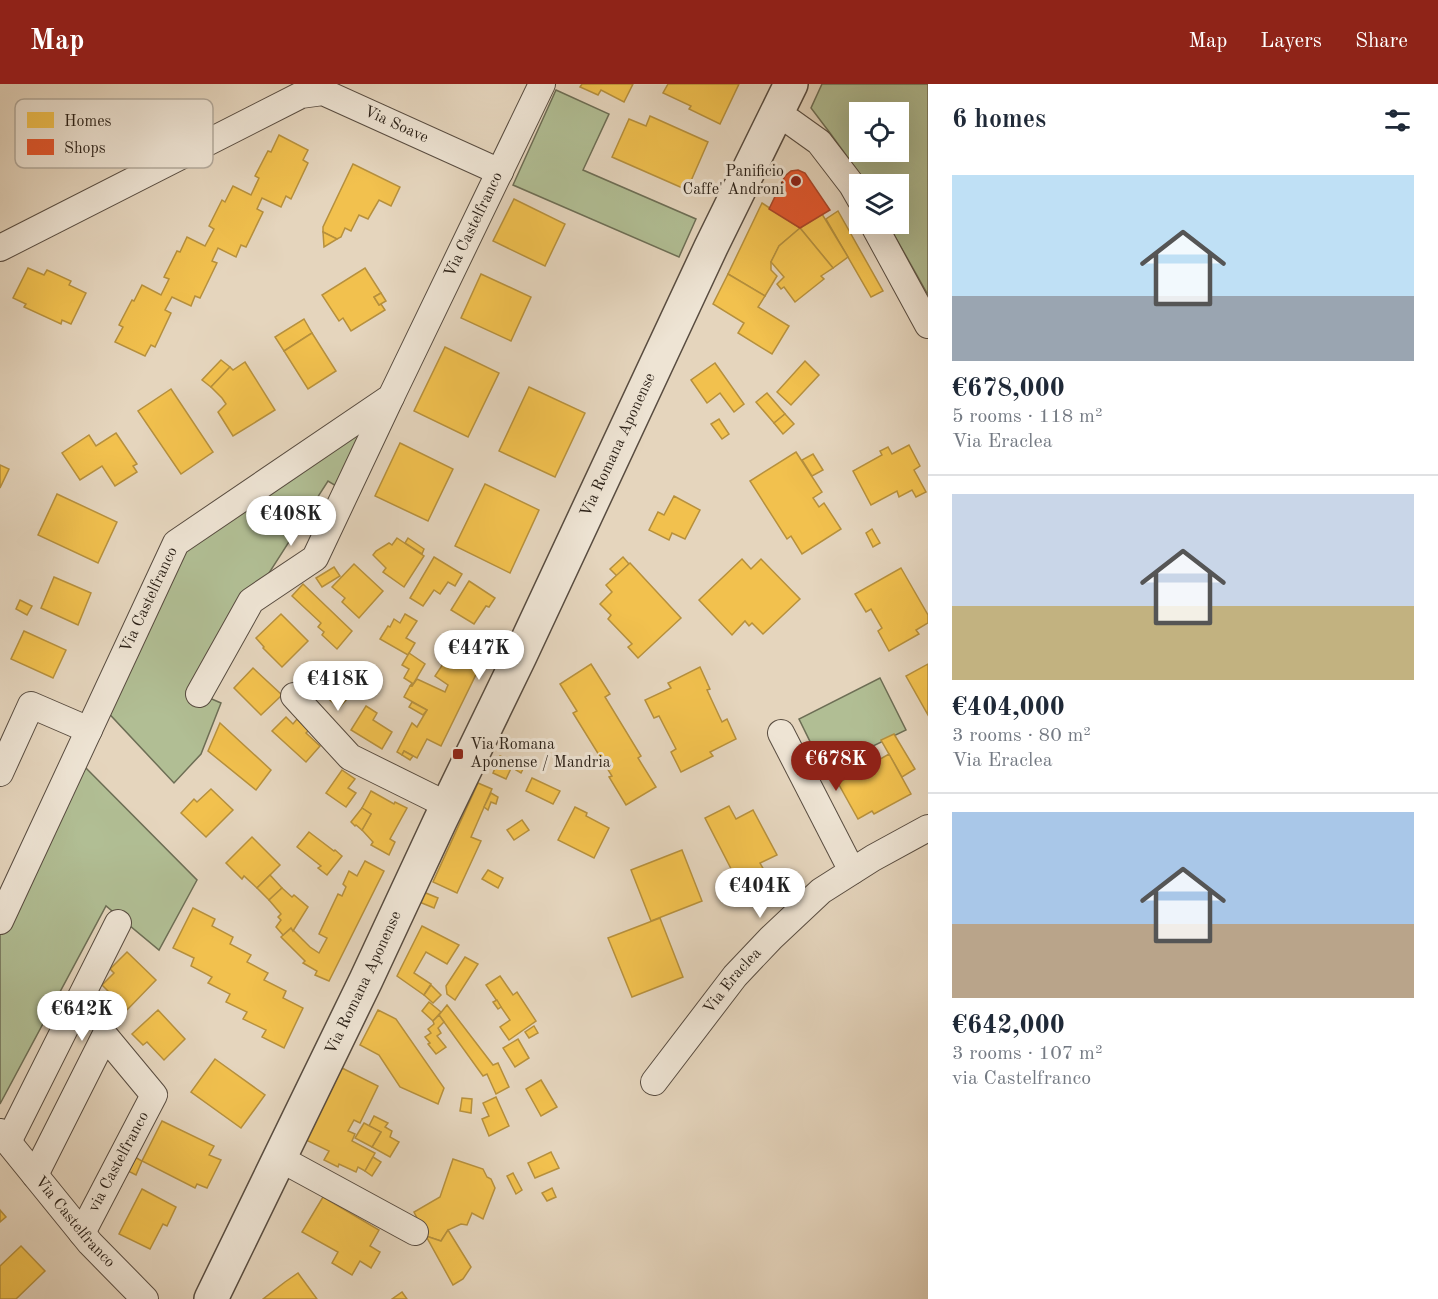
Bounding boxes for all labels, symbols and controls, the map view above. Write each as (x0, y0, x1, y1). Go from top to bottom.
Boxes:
text: Map (30, 28, 84, 56)
text: Map (1188, 31, 1227, 52)
text: Layers (1260, 31, 1322, 52)
text: Share (1355, 31, 1408, 52)
legend (15, 99, 213, 168)
map controls (849, 102, 909, 234)
button: locate (849, 102, 909, 162)
street label: Via Soave (361, 104, 431, 146)
icon: filters (1381, 104, 1414, 137)
text: 6 homes (952, 107, 1046, 133)
text: Homes (64, 114, 112, 130)
text: Shops (64, 141, 106, 157)
place label: Panificio Caffe' Androni (682, 164, 784, 198)
street label: Via Castelfranco (442, 170, 506, 280)
marker: Panificio Caffe' Androni (789, 174, 803, 188)
button: layers (849, 174, 909, 234)
icon: home (1129, 214, 1237, 322)
street label: Via Romana Aponense (578, 371, 659, 520)
text: €678,000 (952, 376, 1065, 402)
text: 5 rooms · 118 m² (952, 407, 1102, 427)
text: Via Eraclea (952, 432, 1053, 452)
pin: €408K (249, 496, 333, 547)
text: €408K (260, 505, 322, 525)
icon: home (1129, 533, 1237, 641)
street label: Via Castelfranco (118, 545, 181, 655)
pin: €447K (437, 630, 521, 681)
text: €447K (448, 639, 510, 659)
pin: €418K (296, 661, 380, 712)
text: €418K (307, 670, 369, 690)
text: €404,000 (952, 695, 1065, 721)
text: 3 rooms · 80 m² (952, 726, 1091, 746)
place label: Via Romana Aponense / Mandria (470, 737, 611, 771)
pin: €678K (794, 741, 878, 792)
marker: Via Romana Aponense / Mandria (451, 747, 465, 761)
text: €678K (805, 750, 867, 770)
text: Via Eraclea (952, 751, 1053, 771)
icon: home (1129, 851, 1237, 959)
pin: €404K (718, 868, 802, 919)
text: €404K (729, 877, 791, 897)
street label: Via Romana Aponense (323, 909, 405, 1057)
street label: Via Eraclea (701, 945, 765, 1017)
pin: €642K (40, 991, 124, 1042)
text: €642K (51, 1000, 113, 1020)
text: €642,000 (952, 1013, 1065, 1039)
text: 3 rooms · 107 m² (952, 1044, 1102, 1064)
text: via Castelfranco (952, 1069, 1091, 1089)
street label: via Castelfranco (86, 1109, 152, 1215)
street label: Via Castelfranco (31, 1173, 118, 1271)

